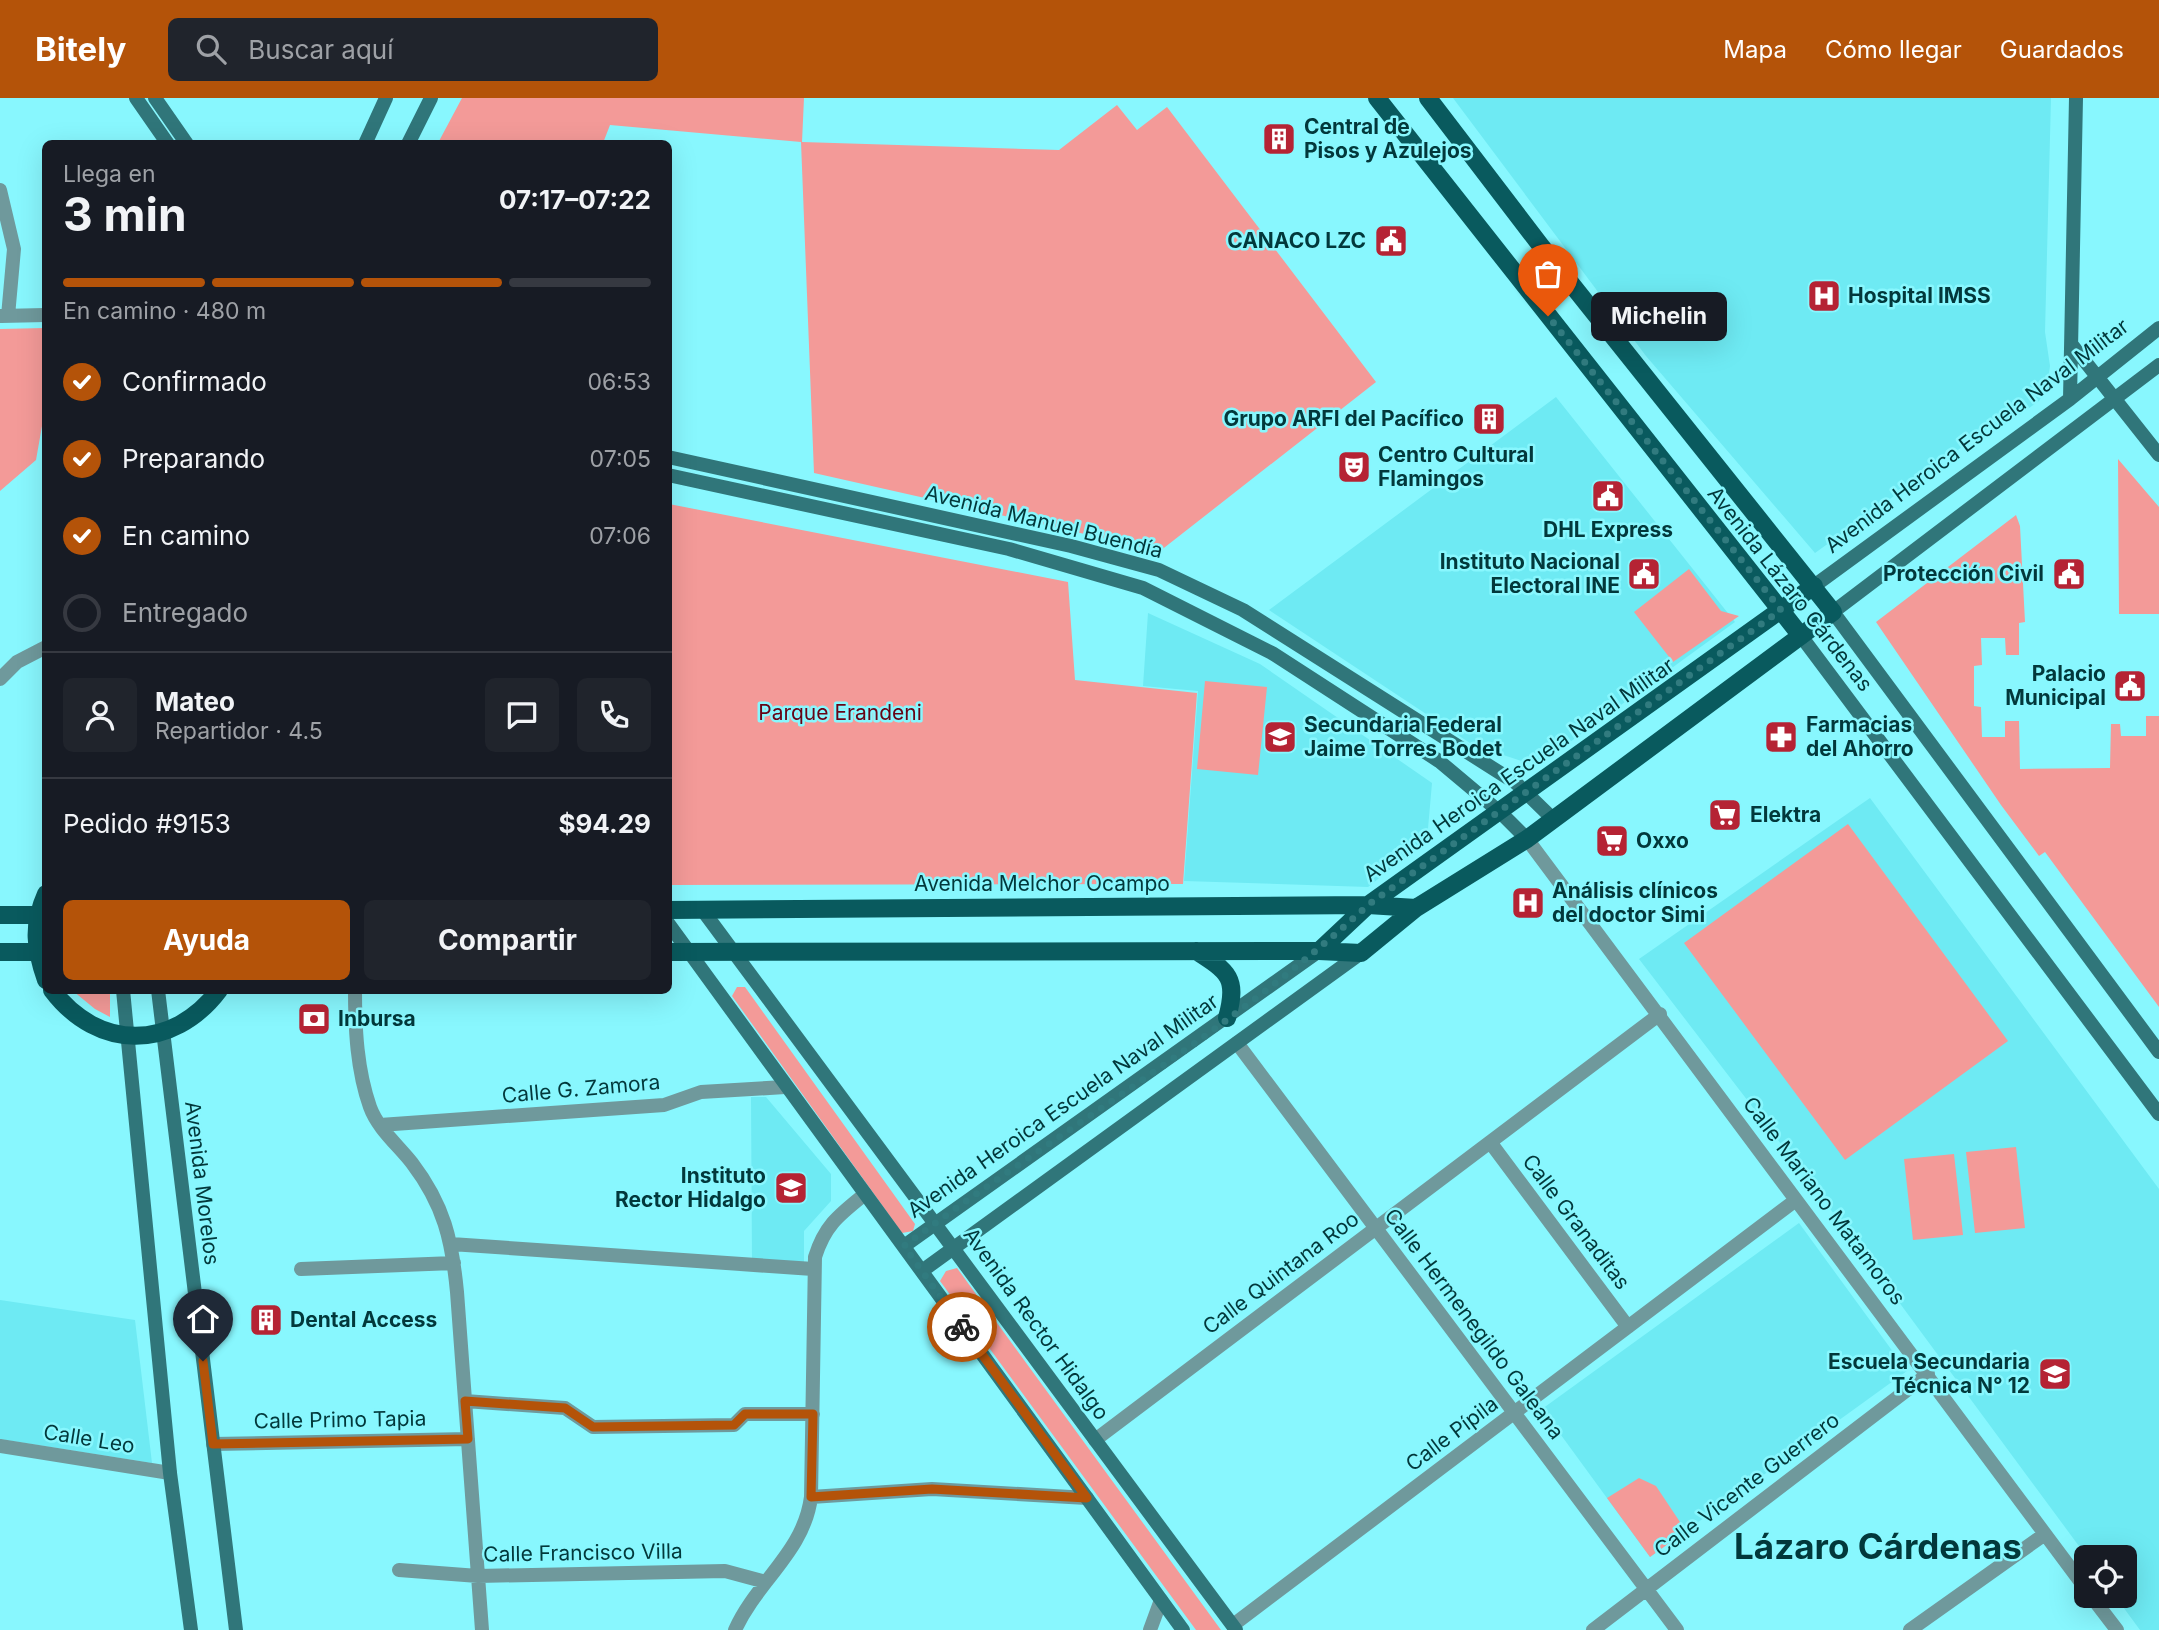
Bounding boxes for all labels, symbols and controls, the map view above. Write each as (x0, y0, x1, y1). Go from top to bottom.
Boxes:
search box (168, 18, 658, 81)
text: Bitely (35, 29, 126, 69)
icon: search (192, 30, 230, 68)
text: Buscar aquí (248, 34, 393, 65)
text: Mapa (1723, 35, 1787, 64)
text: Cómo llegar (1825, 35, 1962, 64)
text: Guardados (2000, 35, 2124, 64)
place label: Central de Pisos y Azulejos (1304, 114, 1472, 163)
building icon: Central de Pisos y Azulejos (1260, 120, 1298, 158)
text: Llega en (63, 160, 155, 188)
text: 07:17–07:22 (499, 184, 651, 215)
text: 3 min (63, 186, 187, 242)
public building icon: CANACO LZC (1372, 222, 1410, 260)
place label: CANACO LZC (1227, 228, 1366, 253)
pin (1518, 244, 1578, 316)
icon: bag (1529, 255, 1567, 293)
hospital icon: Hospital IMSS (1805, 277, 1843, 315)
place label: Hospital IMSS (1848, 283, 1991, 308)
callout: Michelin (1590, 292, 1726, 340)
text: En camino · 480 m (63, 297, 266, 325)
text: Michelin (1611, 302, 1707, 330)
street label: Avenida Heroica Escuela Naval Militar (1820, 313, 2133, 558)
icon: check (63, 363, 101, 401)
text: Confirmado (122, 366, 267, 397)
text: 06:53 (587, 368, 651, 396)
building icon: Grupo ARFI del Pacífico (1470, 400, 1508, 438)
place label: Grupo ARFI del Pacífico (1223, 406, 1464, 431)
icon: check (63, 440, 101, 478)
place label: Centro Cultural Flamingos (1378, 442, 1534, 491)
text: Preparando (122, 443, 265, 474)
text: 07:05 (590, 445, 651, 473)
theatre icon: Centro Cultural Flamingos (1335, 448, 1373, 486)
public building icon: DHL Express (1589, 477, 1627, 515)
street label: Avenida Manuel Buendía (923, 480, 1166, 563)
street label: Avenida Lázaro Cárdenas (1703, 481, 1878, 696)
icon: check (63, 517, 101, 555)
place label: DHL Express (1543, 517, 1673, 542)
text: En camino (122, 520, 250, 551)
text: 07:06 (589, 522, 651, 550)
place label: Instituto Nacional Electoral INE (1440, 549, 1620, 598)
public building icon: Instituto Nacional Electoral INE (1625, 555, 1663, 593)
public building icon: Protección Civil (2050, 555, 2088, 593)
place label: Protección Civil (1883, 561, 2044, 586)
text: Entregado (122, 597, 248, 628)
street label: Avenida Heroica Escuela Naval Militar (1359, 652, 1679, 887)
place label: Palacio Municipal (2005, 661, 2106, 710)
public building icon: Palacio Municipal (2111, 667, 2149, 705)
button: person (63, 678, 137, 752)
button: chat (485, 678, 559, 752)
button: phone (577, 678, 651, 752)
text: Mateo (155, 686, 235, 717)
park label: Parque Erandeni (758, 700, 922, 725)
place label: Secundaria Federal Jaime Torres Bodet (1304, 712, 1503, 761)
place label: Farmacias del Ahorro (1806, 712, 1914, 761)
text: Repartidor · 4.5 (155, 717, 323, 745)
school or university icon: Secundaria Federal Jaime Torres Bodet (1261, 718, 1299, 756)
pharmacy icon: Farmacias del Ahorro (1762, 718, 1800, 756)
supermarket icon: Elektra (1706, 796, 1744, 834)
place label: Elektra (1750, 802, 1821, 827)
text: Pedido #9153 (63, 808, 231, 839)
text: $94.29 (558, 808, 651, 839)
supermarket icon: Oxxo (1593, 822, 1631, 860)
place label: Oxxo (1636, 828, 1689, 853)
street label: Avenida Melchor Ocampo (914, 871, 1170, 896)
place label: Análisis clínicos del doctor Simi (1552, 878, 1718, 927)
hospital icon: Análisis clínicos del doctor Simi (1509, 884, 1547, 922)
button: Ayuda (63, 900, 350, 980)
button: Compartir (364, 900, 651, 980)
street label: Avenida Heroica Escuela Naval Militar (903, 988, 1223, 1223)
bank icon: Inbursa (295, 1000, 333, 1038)
place label: Inbursa (338, 1006, 416, 1031)
street label: Calle G. Zamora (501, 1069, 661, 1108)
street label: Calle Mariano Matamoros (1738, 1092, 1911, 1310)
street label: Avenida Morelos (180, 1100, 225, 1266)
street label: Calle Granaditas (1517, 1149, 1635, 1294)
place label: Instituto Rector Hidalgo (615, 1163, 766, 1212)
school or university icon: Instituto Rector Hidalgo (772, 1169, 810, 1207)
street label: Calle Hermenegildo Galeana (1379, 1203, 1569, 1444)
street label: Calle Quintana Roo (1198, 1206, 1364, 1339)
street label: Avenida Rector Hidalgo (958, 1223, 1114, 1425)
pin (173, 1289, 233, 1361)
courier (927, 1292, 997, 1362)
icon: home (184, 1300, 222, 1338)
building icon: Dental Access (247, 1301, 285, 1339)
place label: Dental Access (290, 1307, 437, 1332)
icon: bike (943, 1308, 981, 1346)
place label: Escuela Secundaria Técnica N° 12 (1828, 1349, 2030, 1398)
school or university icon: Escuela Secundaria Técnica N° 12 (2036, 1355, 2074, 1393)
street label: Calle Pípila (1401, 1391, 1503, 1476)
street label: Calle Primo Tapia (253, 1405, 427, 1434)
street label: Calle Vicente Guerrero (1649, 1407, 1844, 1562)
street label: Calle Leo (42, 1419, 137, 1458)
district label: Lázaro Cárdenas (1734, 1525, 2022, 1567)
street label: Calle Francisco Villa (483, 1538, 683, 1567)
map controls (2074, 1545, 2137, 1608)
button: locate (2074, 1545, 2137, 1608)

